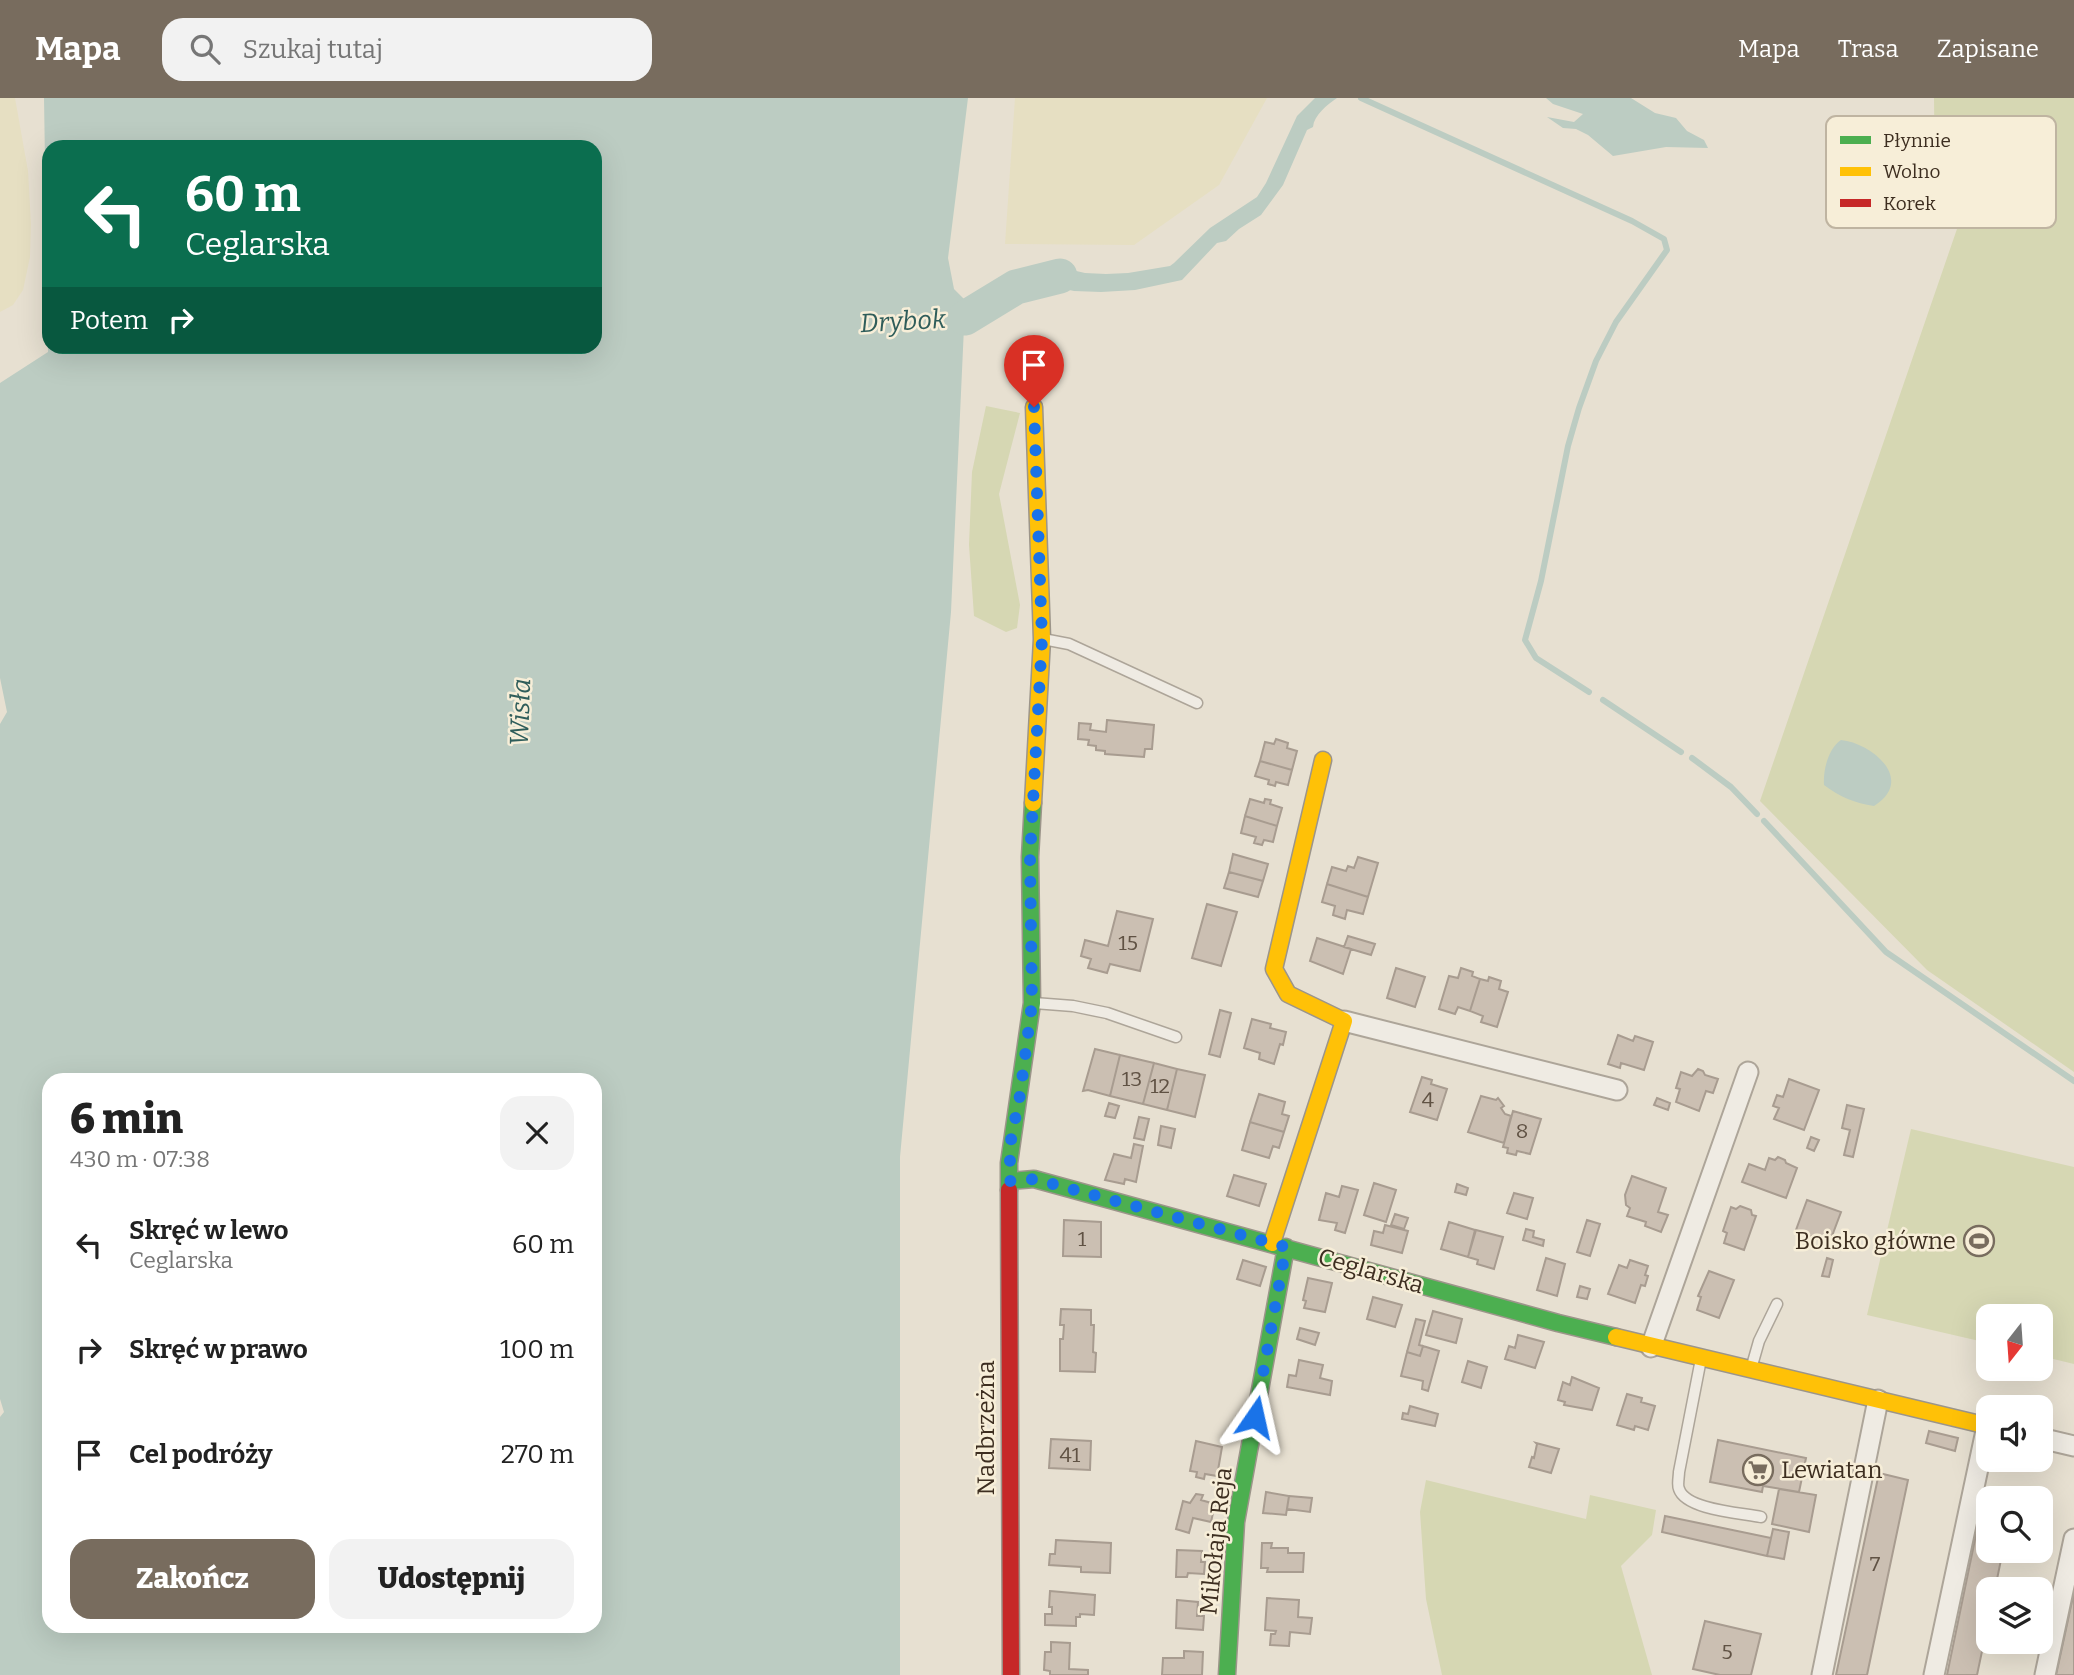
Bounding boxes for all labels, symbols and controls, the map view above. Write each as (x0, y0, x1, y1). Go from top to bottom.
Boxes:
search box (162, 18, 652, 81)
text: Mapa (35, 29, 120, 69)
icon: search (186, 30, 224, 68)
text: Szukaj tutaj (242, 34, 383, 65)
text: Mapa (1738, 35, 1800, 63)
text: Trasa (1838, 35, 1899, 63)
text: Zapisane (1937, 35, 2039, 63)
legend (1826, 116, 2056, 228)
text: Płynnie (1883, 129, 1951, 152)
text: Wolno (1883, 160, 1940, 183)
text: 60 m (185, 165, 301, 224)
icon: left (70, 168, 161, 259)
text: Korek (1883, 192, 1936, 215)
text: Ceglarska (185, 225, 330, 263)
icon: right (162, 301, 200, 339)
water label: Drybok (859, 304, 948, 339)
text: Potem (70, 305, 148, 336)
pin (1004, 335, 1064, 407)
icon: arrive (1015, 346, 1053, 384)
water label: Wisła (504, 678, 537, 746)
house number: 15 (1118, 930, 1138, 956)
house number: 13 (1122, 1066, 1142, 1092)
house number: 12 (1150, 1073, 1170, 1099)
house number: 4 (1422, 1087, 1434, 1113)
text: 6 min (70, 1094, 183, 1144)
button: close (500, 1096, 574, 1170)
house number: 8 (1516, 1118, 1528, 1144)
text: 430 m · 07:38 (70, 1145, 210, 1173)
text: Skręć w lewo (129, 1215, 289, 1246)
sports icon: Boisko główne (1962, 1224, 1996, 1258)
icon: left (70, 1226, 108, 1264)
house number: 1 (1078, 1226, 1087, 1252)
place label: Boisko główne (1795, 1227, 1956, 1255)
text: 60 m (512, 1229, 574, 1260)
street label: Ceglarska (1315, 1243, 1427, 1299)
text: Ceglarska (129, 1246, 233, 1274)
north arrow (1976, 1304, 2053, 1381)
map controls (1976, 1304, 2053, 1654)
icon: right (70, 1331, 108, 1369)
text: Skręć w prawo (129, 1334, 308, 1365)
text: 100 m (500, 1334, 574, 1365)
street label: Nadbrzeżna (972, 1360, 1000, 1496)
position arrow (1218, 1380, 1292, 1454)
button: sound (1976, 1395, 2053, 1472)
icon: arrive (70, 1436, 108, 1474)
text: Cel podróży (129, 1439, 272, 1470)
text: 270 m (501, 1439, 574, 1470)
house number: 41 (1060, 1442, 1081, 1468)
supermarket icon: Lewiatan (1741, 1453, 1775, 1487)
place label: Lewiatan (1781, 1456, 1882, 1484)
street label: Mikołaja Reja (1194, 1466, 1238, 1616)
button: search (1976, 1486, 2053, 1563)
button: Zakończ (70, 1539, 315, 1619)
button: Udostępnij (329, 1539, 574, 1619)
house number: 7 (1870, 1551, 1881, 1577)
button: layers (1976, 1577, 2053, 1654)
house number: 5 (1721, 1639, 1733, 1665)

